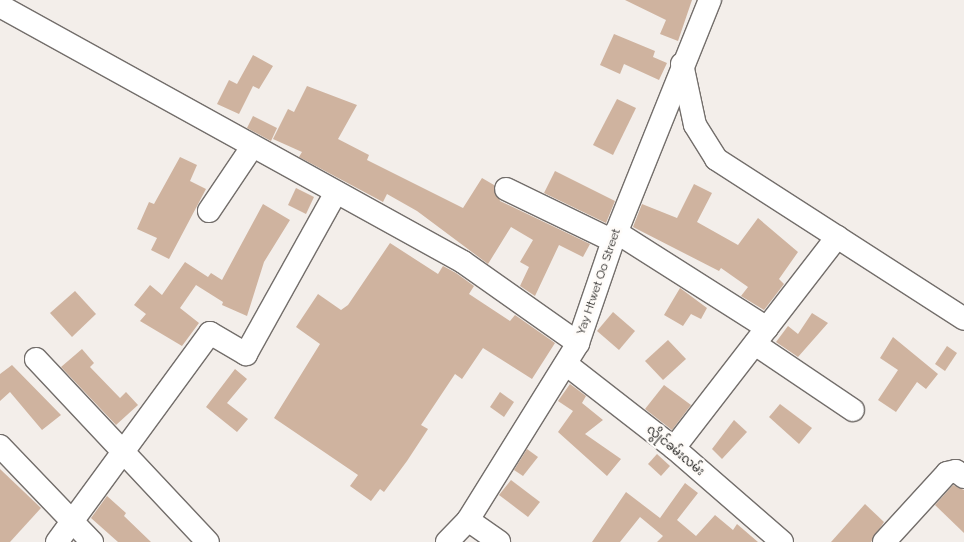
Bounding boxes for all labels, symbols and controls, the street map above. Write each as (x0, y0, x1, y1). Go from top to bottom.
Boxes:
street label: Yay Htwet Oo Street (574, 227, 624, 337)
street label: လွိုင်ခမ်းလမ်း (643, 423, 707, 479)

